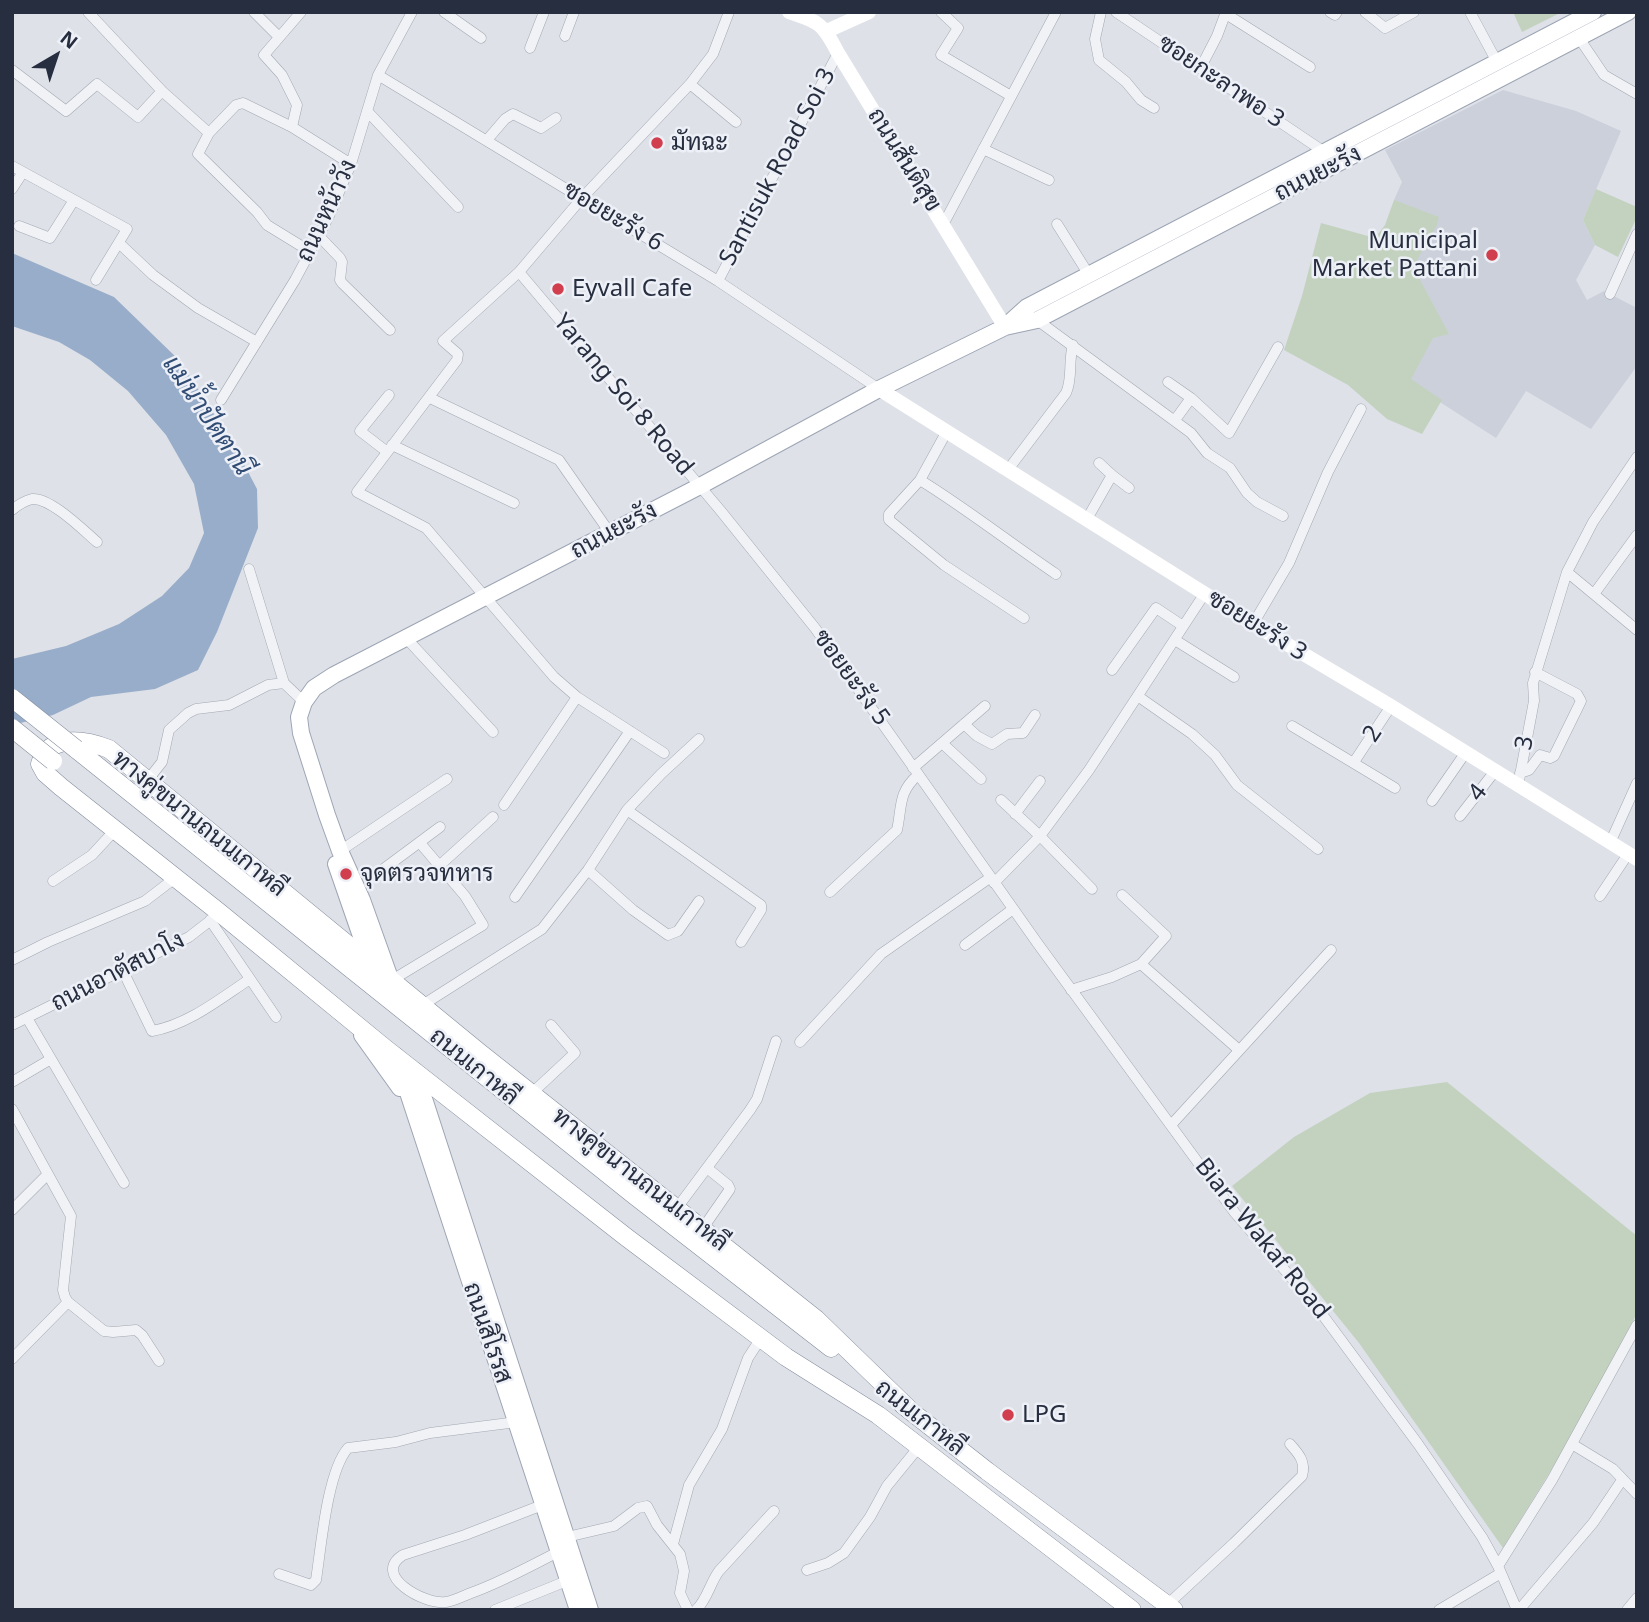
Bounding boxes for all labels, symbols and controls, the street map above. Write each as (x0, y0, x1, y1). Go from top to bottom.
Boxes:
north arrow (21, 21, 91, 91)
text: N (55, 25, 83, 55)
street label: ซอยกะลาพอ 3 (1152, 29, 1290, 135)
street label: Santisuk Road Soi 3 (714, 63, 842, 271)
street label: ถนนสันติสุข (861, 103, 947, 217)
place label: มัทฉะ (671, 129, 728, 157)
marker: มัทฉะ (649, 135, 665, 151)
street label: ถนนยะรัง (1270, 140, 1366, 208)
street label: ถนนหน้าวัง (291, 155, 363, 267)
street label: ซอยยะรัง 6 (558, 176, 668, 258)
place label: Municipal Market Pattani (1312, 227, 1478, 283)
marker: Municipal Market Pattani (1484, 247, 1500, 263)
place label: Eyvall Cafe (572, 275, 692, 303)
marker: Eyvall Cafe (550, 281, 566, 297)
street label: Yarang Soi 8 Road (547, 308, 699, 482)
water label: แม่น้ำปัตตานี (155, 350, 259, 482)
street label: ถนนยะรัง (566, 496, 662, 566)
street label: ซอยยะรัง 3 (1202, 584, 1312, 668)
street label: ซอยยะรัง 5 (807, 624, 895, 732)
street label: 2 (1357, 720, 1389, 748)
street label: 3 (1510, 734, 1540, 752)
street label: ทางคู่ขนานถนนเกาหลี (106, 745, 292, 903)
street label: 4 (1462, 779, 1494, 807)
place label: จุดตรวจทหาร (360, 860, 494, 888)
marker: จุดตรวจทหาร (338, 866, 354, 882)
street label: ถนนอาตัสบาโง (46, 926, 190, 1018)
street label: ถนนเกาหลี (424, 1022, 524, 1112)
street label: ทางคู่ขนานถนนเกาหลี (546, 1102, 734, 1258)
street label: Biara Wakaf Road (1188, 1153, 1336, 1325)
street label: ถนนสิโรรส (456, 1279, 518, 1387)
street label: ถนนเกาหลี (869, 1374, 971, 1462)
place label: LPG (1022, 1401, 1067, 1429)
marker: LPG (1000, 1407, 1016, 1423)

